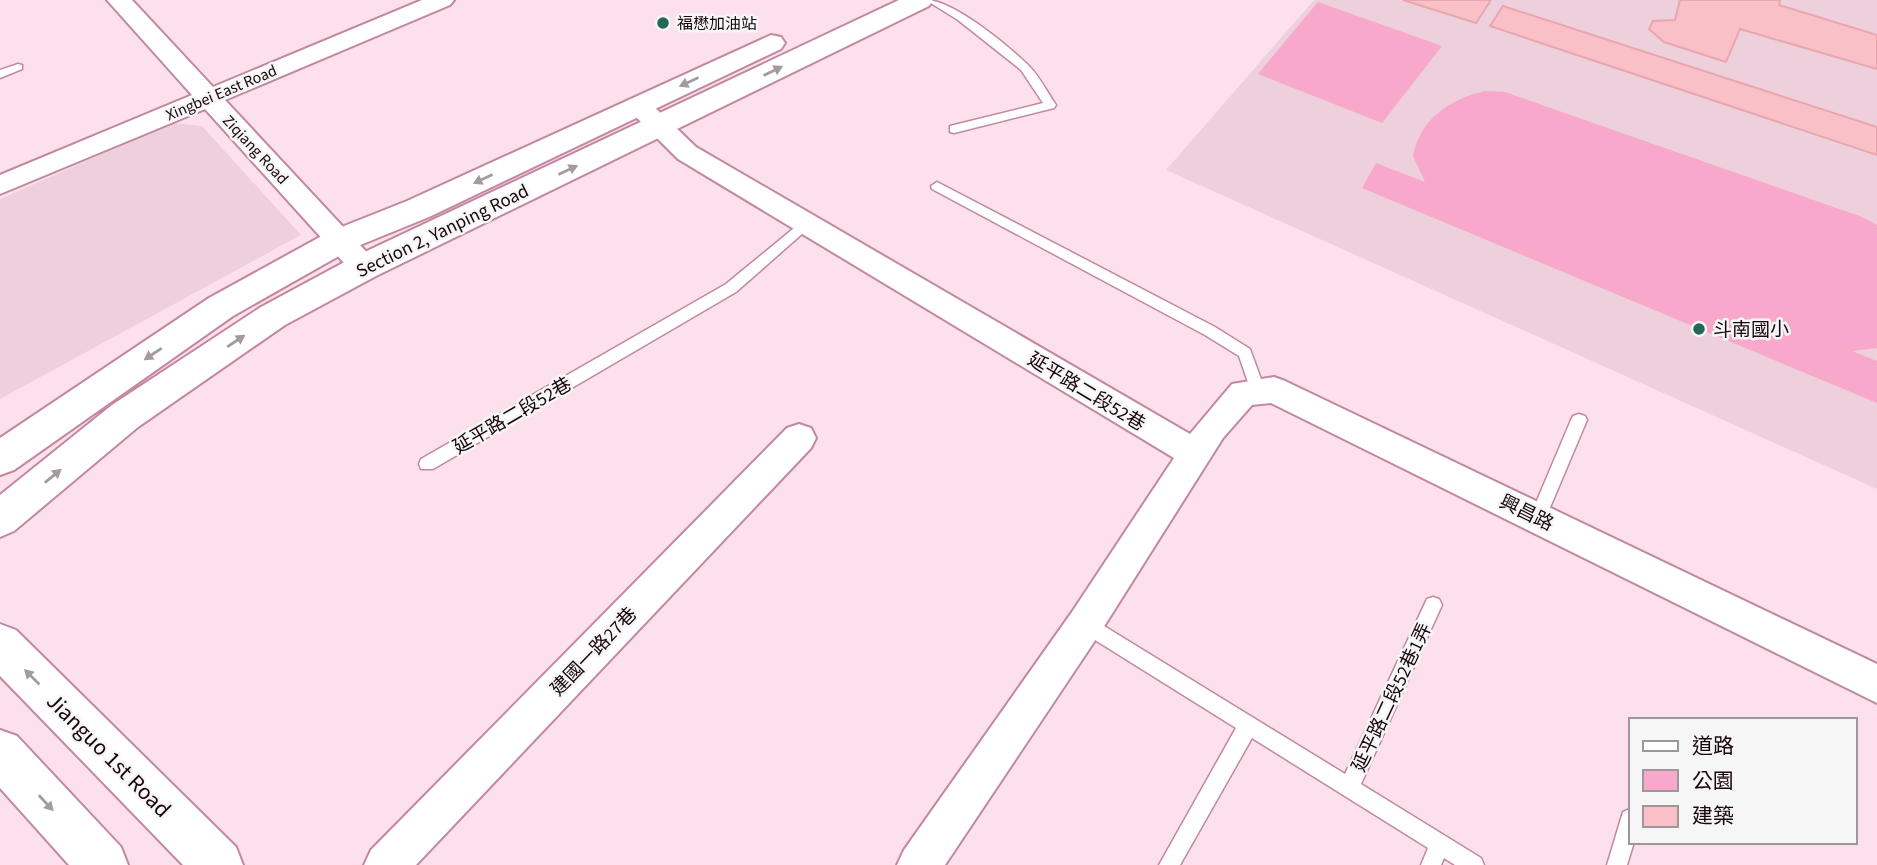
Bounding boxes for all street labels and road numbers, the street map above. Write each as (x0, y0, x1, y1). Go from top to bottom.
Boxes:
street label: Xingbei East Road (162, 60, 280, 126)
street label: Ziqiang Road (217, 110, 293, 189)
street label: Section 2, Yanping Road (352, 178, 534, 285)
street label: 延平路二段52巷 (1022, 346, 1150, 438)
street label: 延平路二段52巷 (448, 371, 577, 461)
street label: 興昌路 (1495, 489, 1558, 538)
street label: 建國一路27巷 (545, 602, 643, 702)
street label: 延平路二段52巷1弄 (1346, 619, 1439, 776)
street label: Jianguo 1st Road (39, 686, 178, 825)

